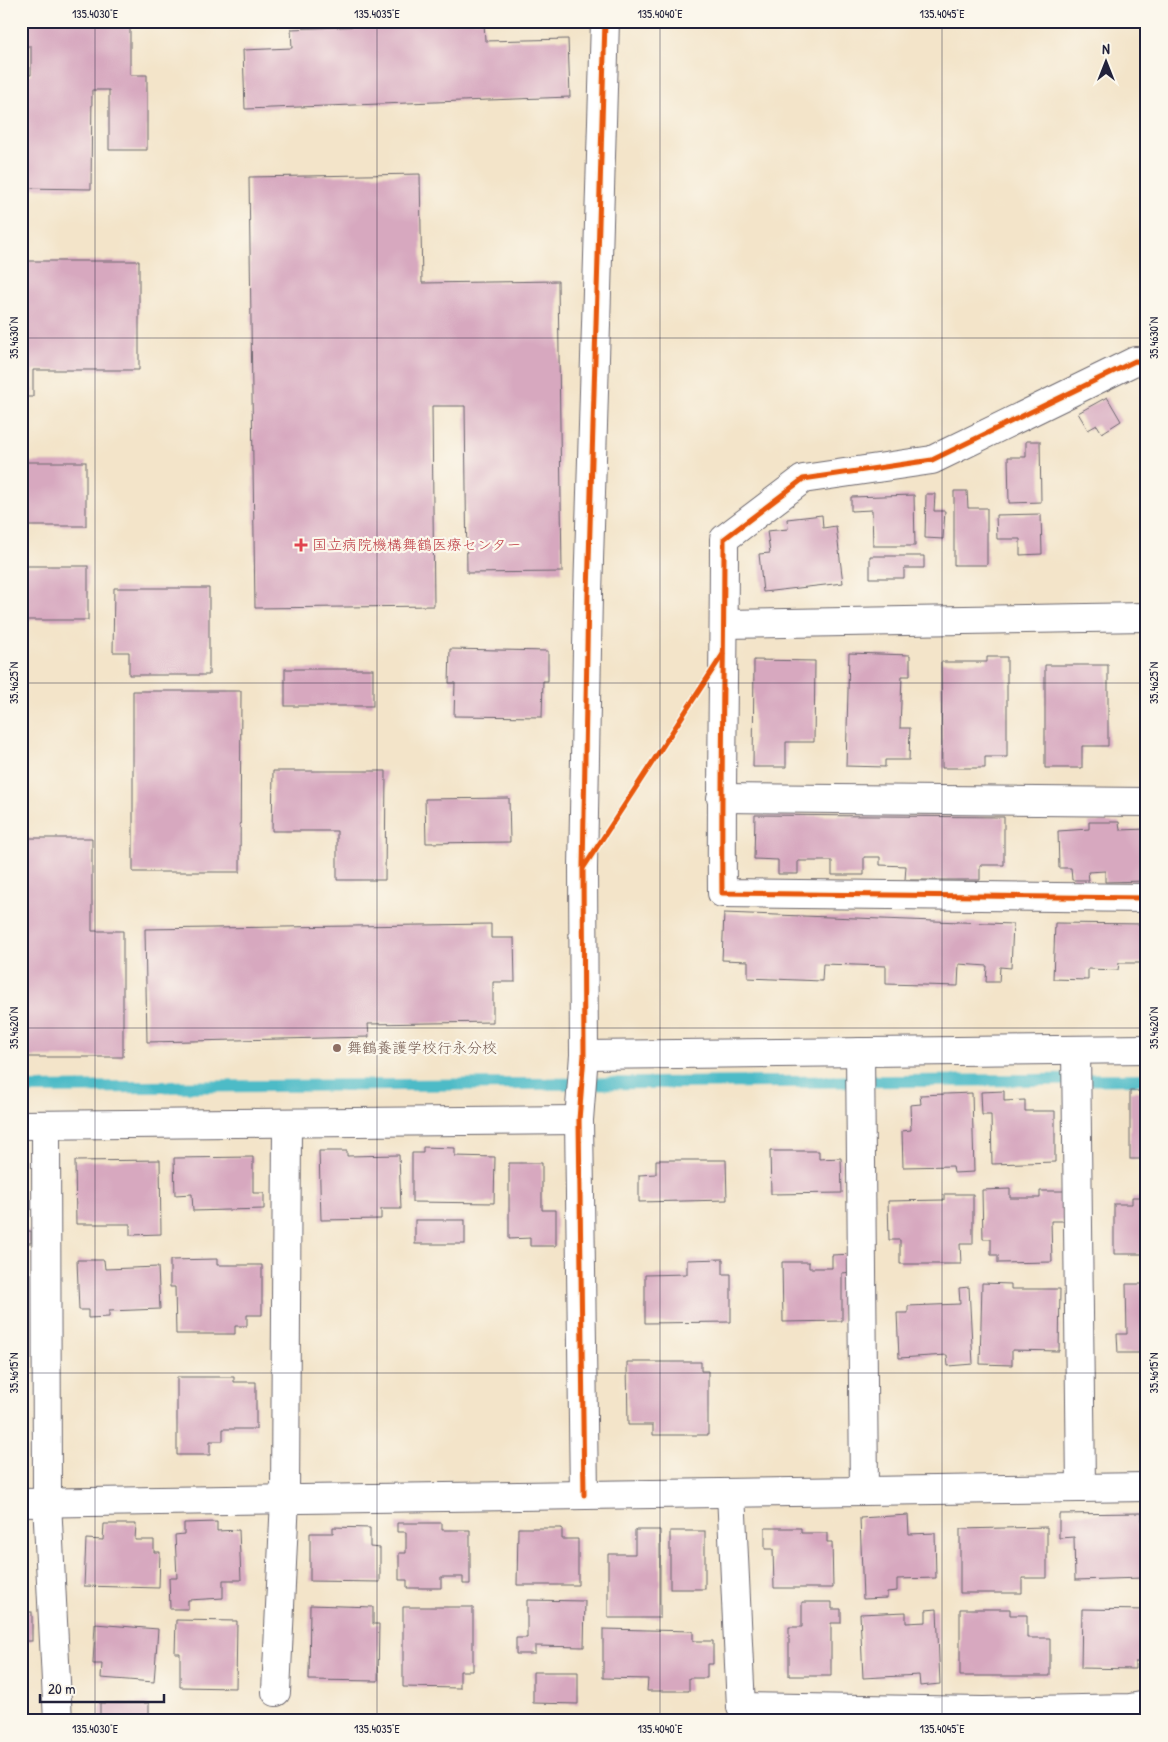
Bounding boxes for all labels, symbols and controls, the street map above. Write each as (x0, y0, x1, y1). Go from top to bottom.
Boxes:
text: 135.4030°E (72, 5, 119, 22)
text: 135.4035°E (354, 5, 401, 22)
text: 135.4040°E (637, 5, 683, 22)
text: 135.4045°E (920, 5, 965, 22)
north arrow (1080, 38, 1130, 88)
text: N (1102, 39, 1110, 58)
text: 35.4630°N (5, 317, 22, 359)
text: 35.4630°N (1145, 317, 1162, 359)
place label: 国立病院機構舞鶴医療センター (312, 534, 521, 555)
marker: 国立病院機構舞鶴医療センター (294, 538, 308, 552)
text: 35.4625°N (5, 662, 22, 704)
text: 35.4625°N (1145, 662, 1162, 704)
text: 35.4620°N (5, 1007, 22, 1049)
text: 35.4620°N (1145, 1007, 1162, 1049)
place label: 舞鶴養護学校行永分校 (347, 1037, 497, 1058)
marker: 舞鶴養護学校行永分校 (331, 1042, 343, 1054)
text: 35.4615°N (5, 1353, 22, 1393)
text: 35.4615°N (1145, 1353, 1162, 1393)
scale bar (40, 1672, 164, 1704)
text: 20 m (48, 1678, 75, 1699)
text: 135.4030°E (72, 1720, 119, 1737)
text: 135.4035°E (354, 1720, 401, 1737)
text: 135.4040°E (637, 1720, 683, 1737)
text: 135.4045°E (920, 1720, 965, 1737)

